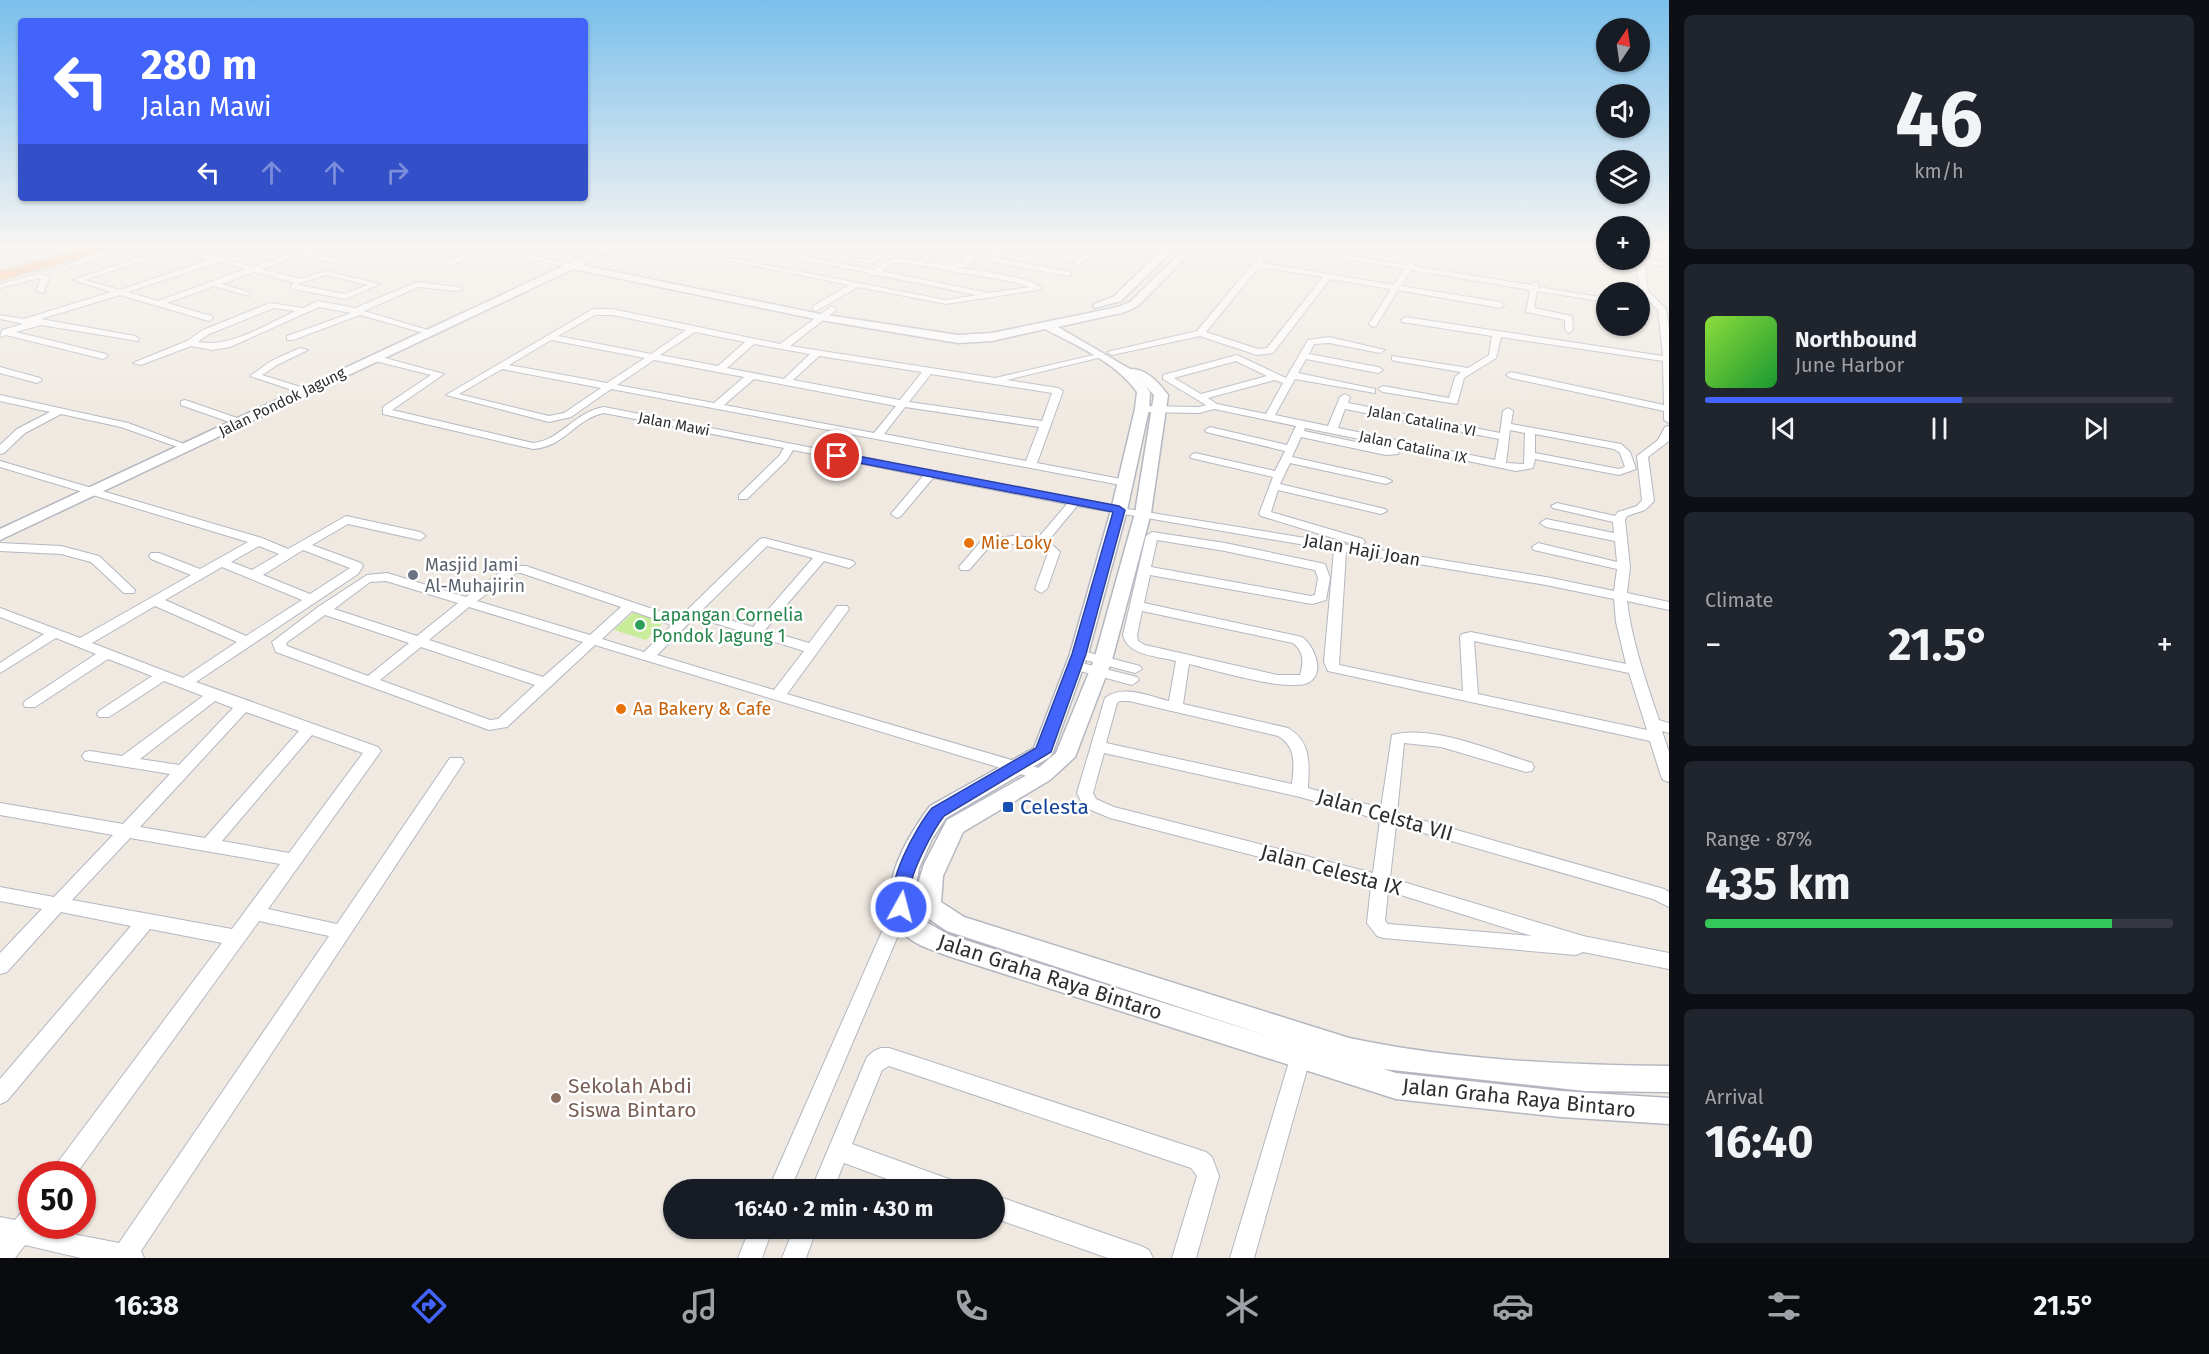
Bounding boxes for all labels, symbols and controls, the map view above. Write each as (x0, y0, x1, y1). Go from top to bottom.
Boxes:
north arrow (1596, 18, 1650, 72)
map controls (1596, 18, 1650, 336)
text: 280 m (141, 40, 257, 90)
icon: left (42, 42, 120, 120)
text: 46 (1895, 73, 1983, 167)
button: sound (1596, 84, 1650, 138)
text: Jalan Mawi (141, 91, 272, 123)
button: layers (1596, 150, 1650, 204)
icon: left (192, 156, 225, 189)
icon: ahead (255, 156, 288, 189)
icon: ahead (318, 156, 351, 189)
icon: right (381, 156, 414, 189)
text: km/h (1914, 159, 1964, 183)
button: + (1596, 216, 1650, 270)
button: − (1596, 282, 1650, 336)
text: Northbound (1795, 326, 1917, 353)
text: June Harbor (1795, 353, 1904, 377)
street label: Jalan Pondok Jagung (216, 363, 348, 440)
street label: Jalan Catalina VI (1366, 402, 1478, 440)
street label: Jalan Mawi (637, 408, 711, 440)
icon: previous (1767, 412, 1800, 445)
icon: pause (1923, 412, 1956, 445)
icon: next (2079, 412, 2112, 445)
street label: Jalan Catalina IX (1358, 427, 1469, 467)
pin (811, 430, 862, 481)
icon: arrive (820, 439, 853, 472)
street label: Jalan Haji Joan (1302, 529, 1422, 571)
place label: Mie Loky (981, 532, 1052, 554)
marker: Mie Loky (962, 536, 976, 550)
place label: Masjid Jami Al-Muhajirin (425, 554, 525, 597)
marker: Masjid Jami Al-Muhajirin (406, 568, 420, 582)
text: Climate (1705, 588, 1773, 612)
place label: Lapangan Cornelia Pondok Jagung 1 (652, 604, 803, 647)
marker: Lapangan Cornelia Pondok Jagung 1 (633, 618, 647, 632)
text: 21.5° (1888, 618, 1990, 672)
text: − (1705, 625, 1722, 665)
text: + (2157, 625, 2173, 665)
place label: Aa Bakery & Cafe (633, 698, 771, 720)
marker: Aa Bakery & Cafe (614, 702, 628, 716)
street label: Jalan Celsta VII (1314, 783, 1456, 847)
place label: Celesta (1020, 794, 1089, 820)
marker: Celesta (1001, 800, 1015, 814)
text: Range · 87% (1705, 827, 1812, 851)
street label: Jalan Celesta IX (1258, 839, 1405, 901)
text: 435 km (1705, 857, 1851, 911)
position arrow (869, 875, 933, 939)
street label: Jalan Graha Raya Bintaro (934, 928, 1166, 1026)
place label: Sekolah Abdi Siswa Bintaro (568, 1073, 696, 1123)
street label: Jalan Graha Raya Bintaro (1401, 1073, 1637, 1123)
text: Arrival (1705, 1085, 1764, 1109)
marker: Sekolah Abdi Siswa Bintaro (549, 1091, 563, 1105)
text: 16:40 (1705, 1115, 1814, 1169)
speed limit sign: 50 (18, 1161, 96, 1239)
text: 16:40 · 2 min · 430 m (735, 1195, 933, 1222)
icon: directions (408, 1285, 450, 1327)
icon: music (679, 1285, 721, 1327)
icon: phone (950, 1285, 992, 1327)
icon: climate (1221, 1285, 1263, 1327)
icon: car (1492, 1285, 1534, 1327)
icon: filters (1763, 1285, 1805, 1327)
text: 16:38 (114, 1290, 179, 1322)
text: 21.5° (2034, 1290, 2094, 1322)

